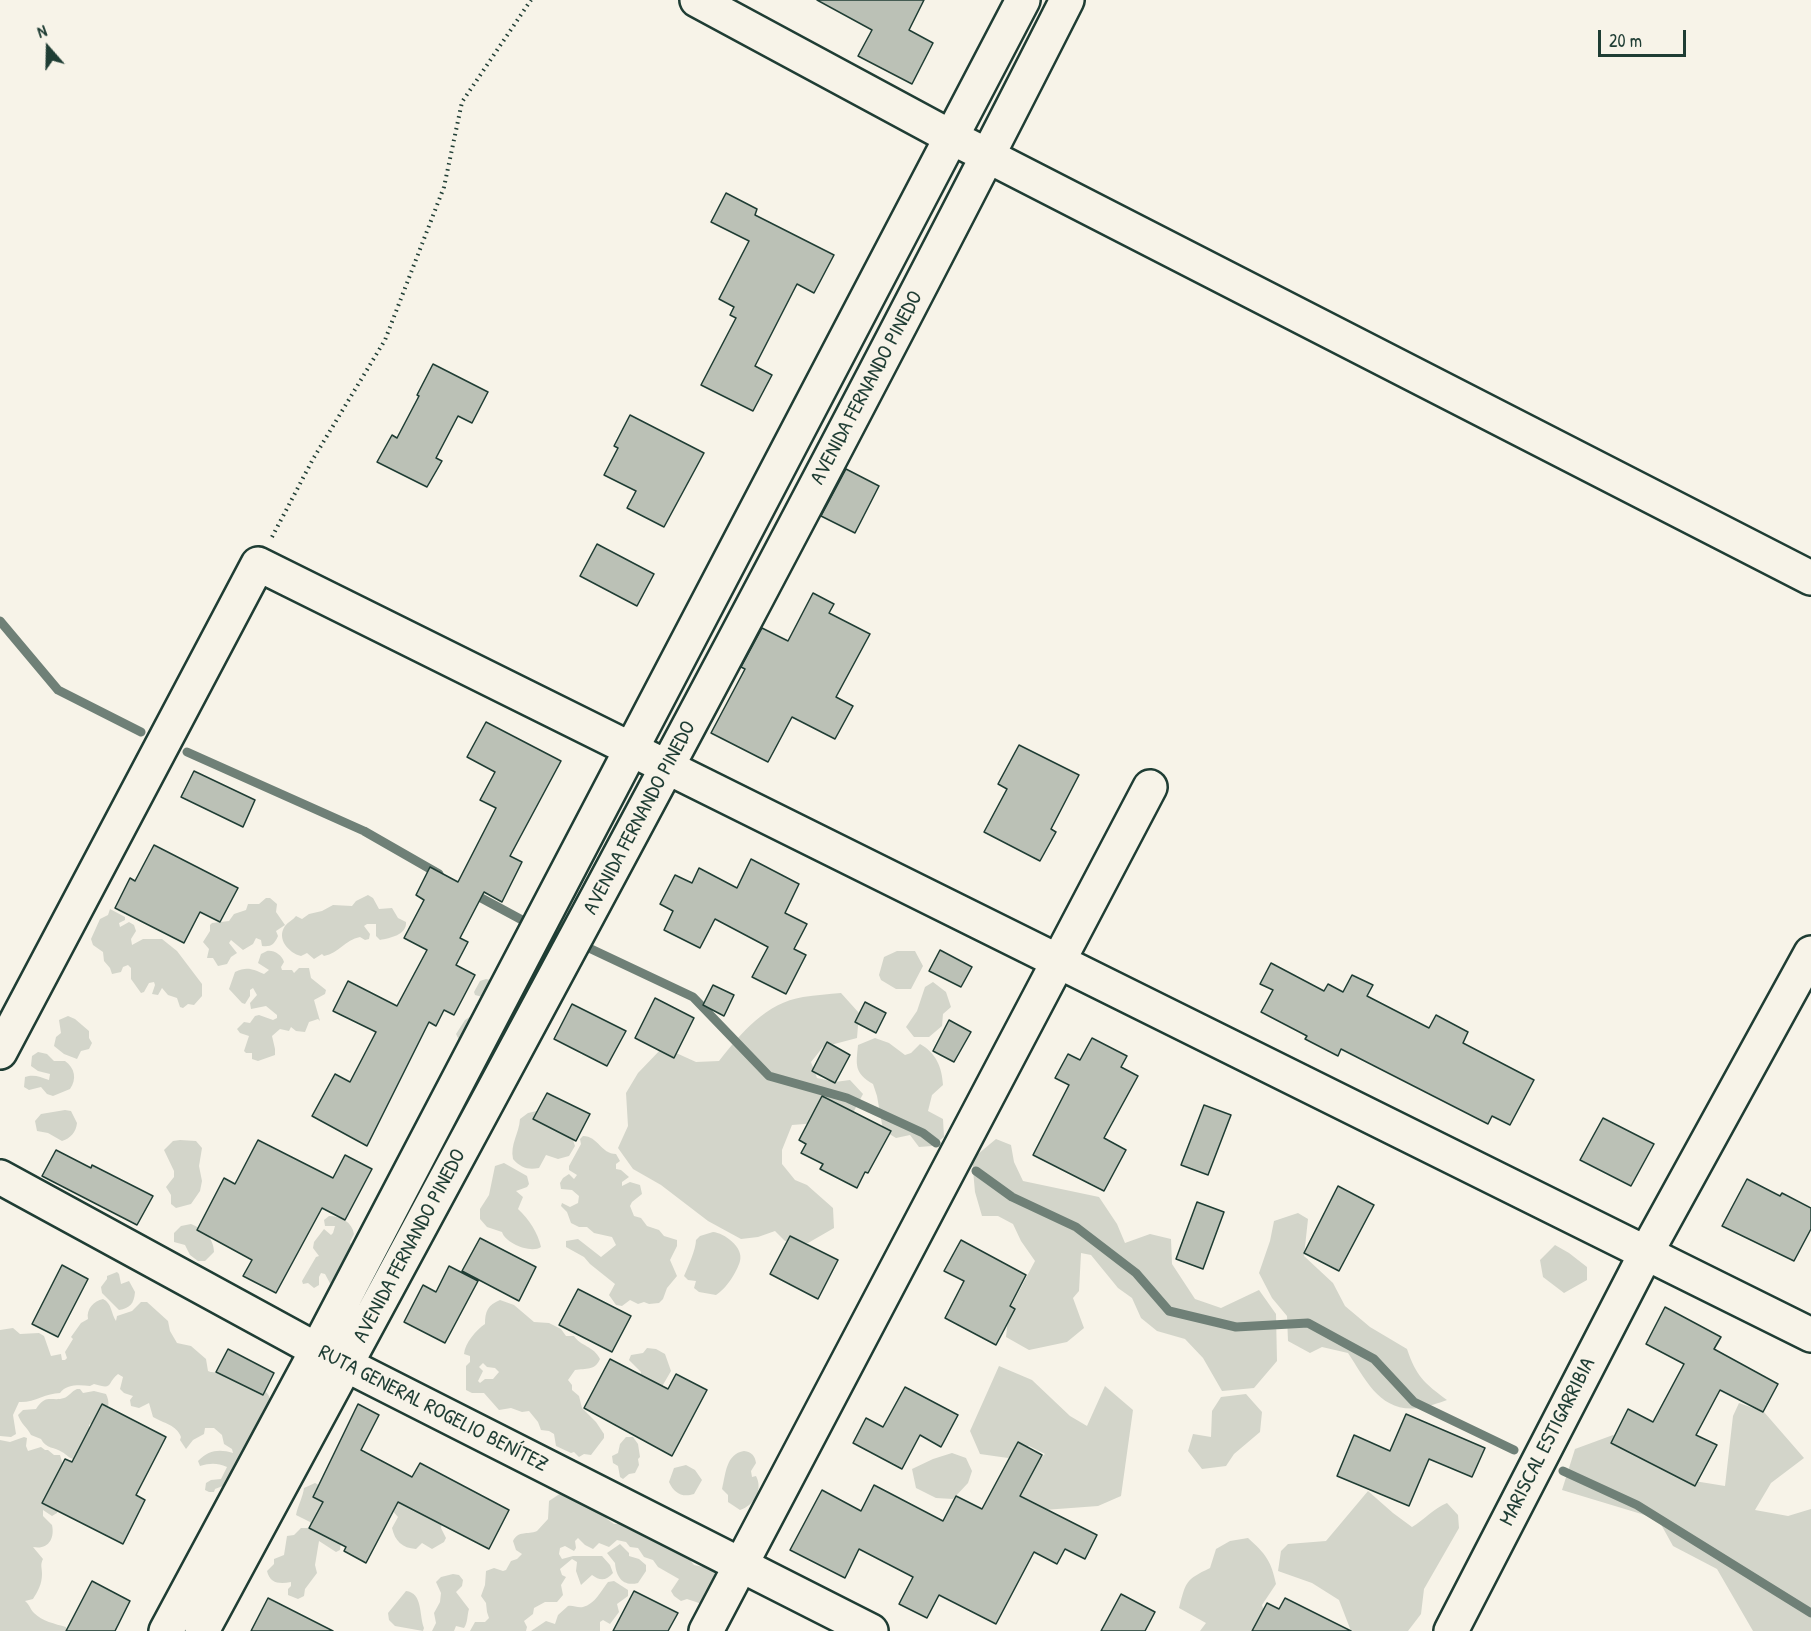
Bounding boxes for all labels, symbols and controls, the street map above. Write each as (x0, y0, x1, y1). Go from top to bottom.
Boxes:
north arrow (18, 18, 78, 78)
scale bar (1601, 18, 1690, 56)
text: N (34, 19, 50, 43)
text: 20 m (1609, 28, 1642, 53)
street label: AVENIDA FERNANDO PINEDO (805, 287, 929, 489)
street label: AVENIDA FERNANDO PINEDO (578, 717, 702, 919)
street label: AVENIDA FERNANDO PINEDO (348, 1145, 472, 1347)
street label: RUTA GENERAL ROGELIO BENÍTEZ (314, 1340, 552, 1478)
street label: MARISCAL ESTIGARRIBIA (1495, 1354, 1601, 1530)

